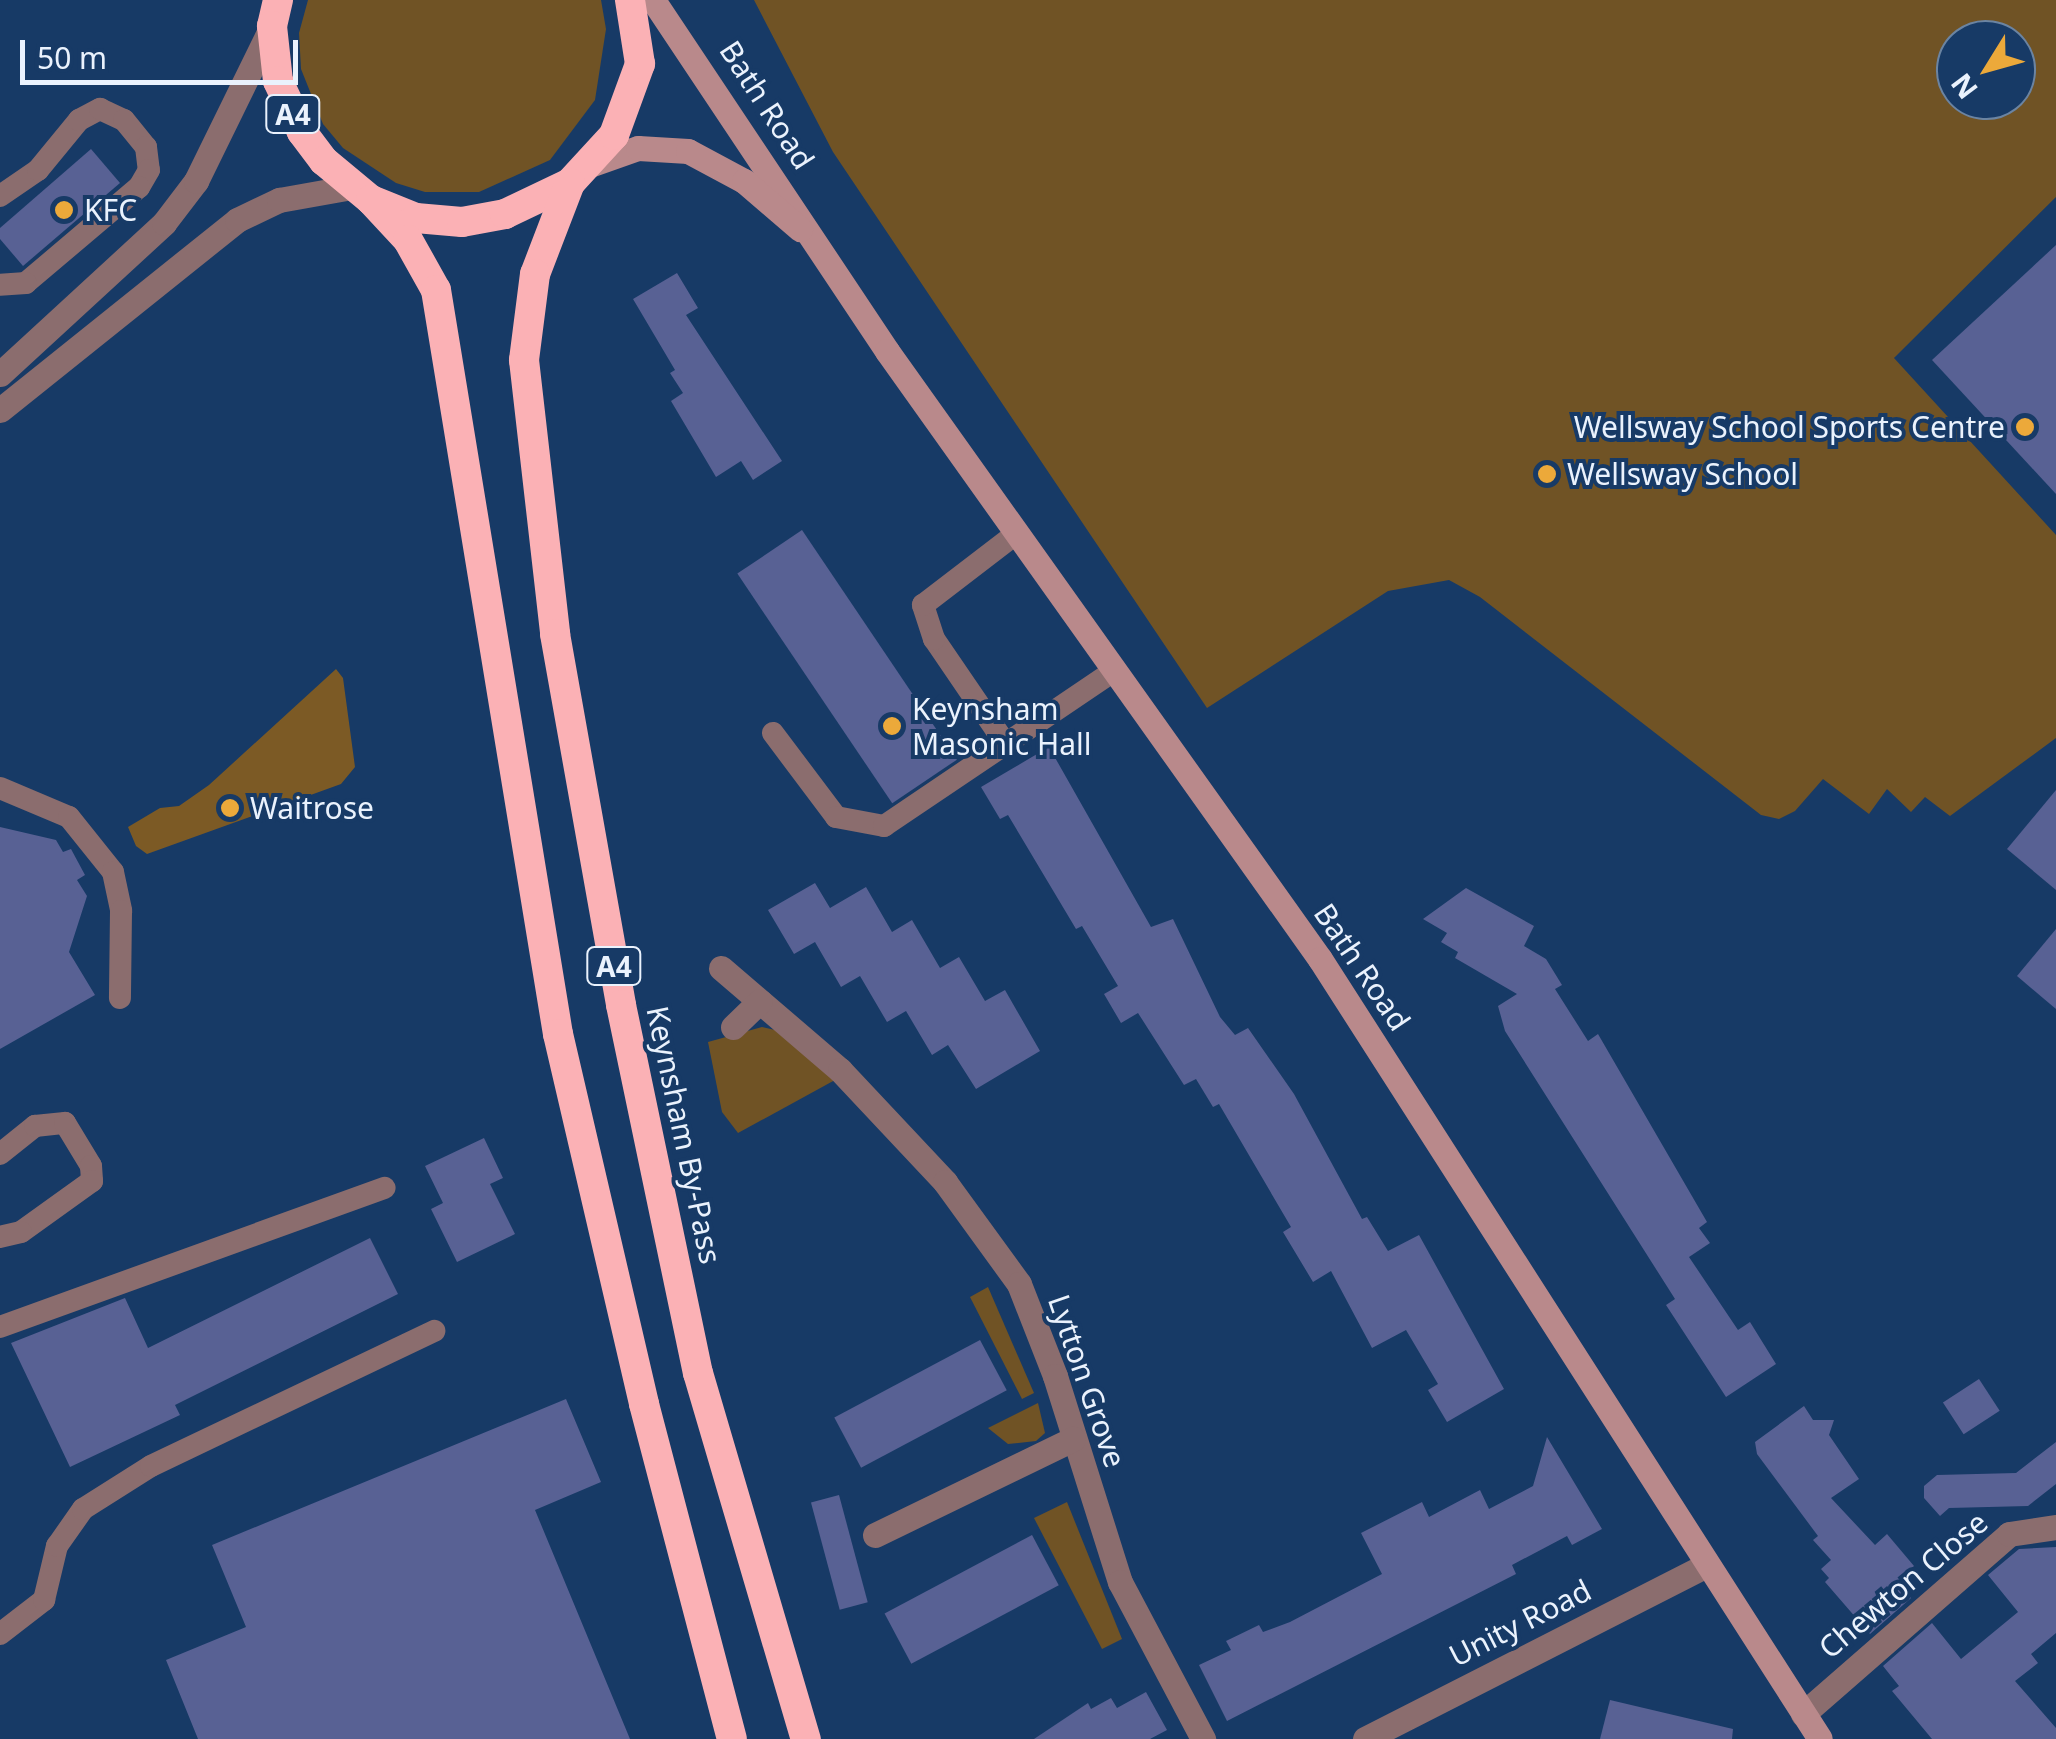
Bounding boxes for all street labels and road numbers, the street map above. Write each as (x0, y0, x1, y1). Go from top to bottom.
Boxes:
street label: Bath Road (712, 34, 822, 176)
road number: A4 (263, 91, 323, 137)
street label: Bath Road (1306, 897, 1418, 1037)
road number: A4 (584, 943, 644, 989)
street label: Keynsham By-Pass (639, 1003, 729, 1267)
street label: Lytton Grove (1041, 1290, 1133, 1472)
street label: Chewton Close (1811, 1504, 1995, 1666)
street label: Unity Road (1443, 1572, 1597, 1674)

